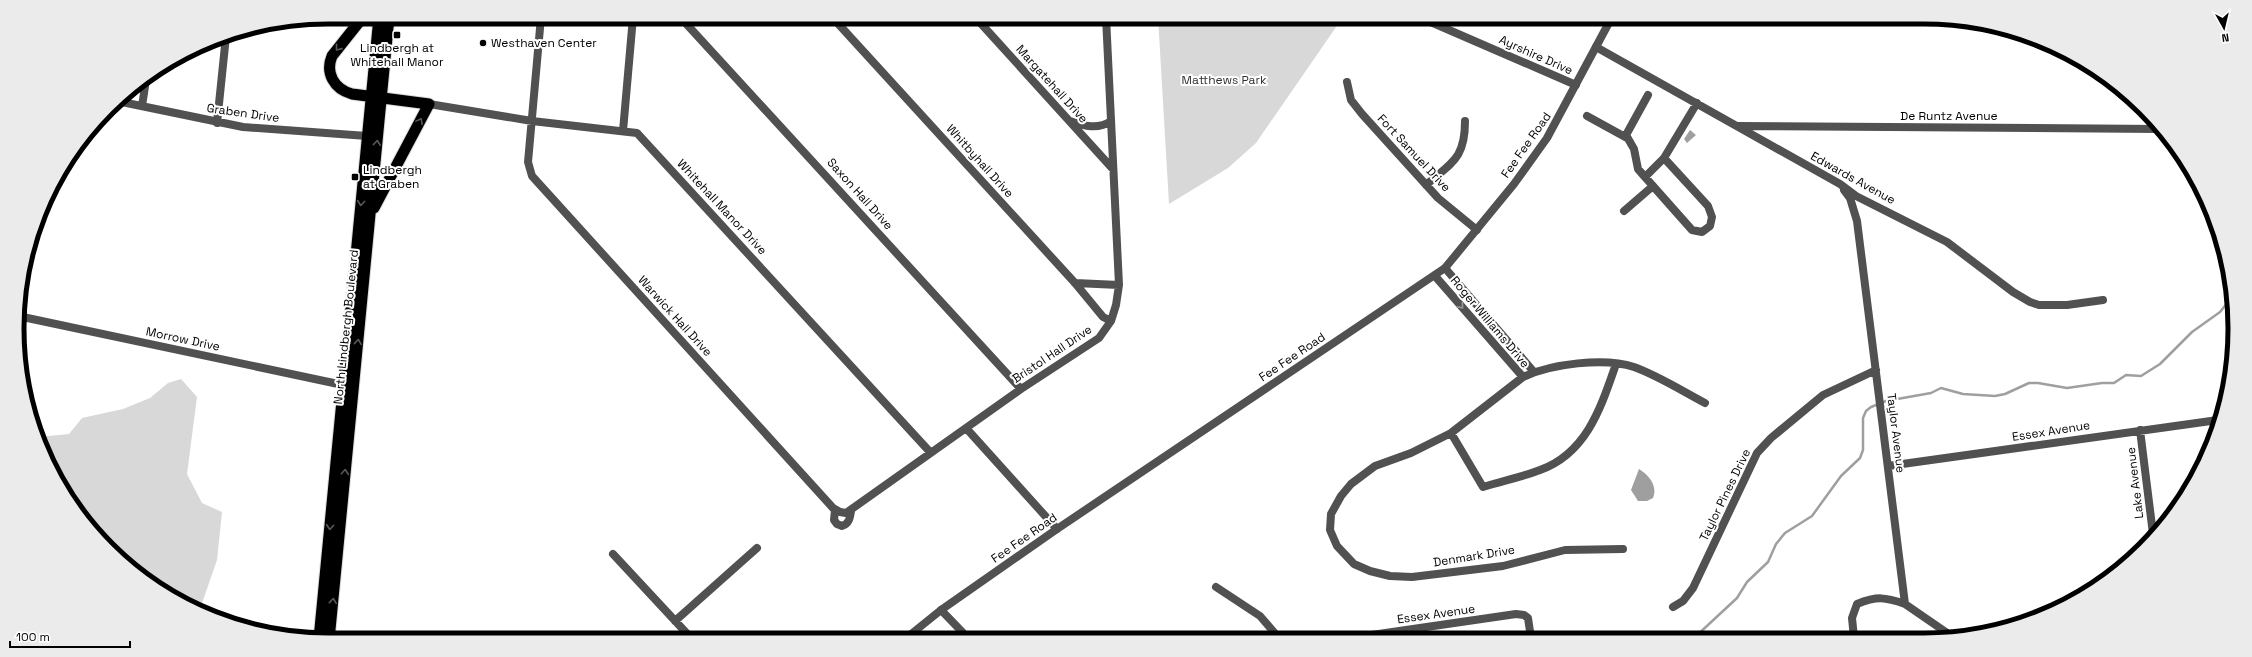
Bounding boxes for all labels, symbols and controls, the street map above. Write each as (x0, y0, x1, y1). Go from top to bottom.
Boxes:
north arrow (2204, 8, 2244, 48)
marker: Lindbergh at Whitehall Manor (392, 30, 402, 40)
text: N (2221, 30, 2230, 45)
street label: Ayrshire Drive (1497, 32, 1575, 78)
place label: Westhaven Center (491, 35, 597, 51)
marker: Westhaven Center (478, 38, 488, 48)
place label: Lindbergh at Whitehall Manor (350, 40, 444, 70)
street label: Margatehall Drive (1013, 41, 1091, 127)
one-way arrow (336, 43, 343, 50)
park label: Matthews Park (1182, 72, 1267, 88)
street label: Graben Drive (206, 100, 280, 126)
street label: De Runtz Avenue (1900, 108, 1998, 124)
street label: Fee Fee Road (1497, 109, 1555, 181)
street label: Fort Samuel Drive (1374, 111, 1454, 195)
one-way arrow (415, 118, 423, 125)
street label: Whitbyhall Drive (943, 121, 1017, 201)
one-way arrow (372, 140, 381, 146)
street label: Edwards Avenue (1808, 148, 1898, 208)
street label: Saxon Hall Drive (823, 155, 897, 233)
street label: Whitehall Manor Drive (674, 156, 770, 258)
place label: Lindbergh at Graben (363, 162, 422, 192)
marker: Lindbergh at Graben (350, 172, 360, 182)
one-way arrow (357, 200, 366, 206)
street label: North Lindbergh Boulevard (330, 249, 362, 405)
street label: Warwick Hall Drive (634, 272, 716, 360)
street label: Roger Williams Drive (1447, 273, 1533, 371)
one-way arrow (1456, 301, 1463, 309)
street label: Bristol Hall Drive (1009, 321, 1095, 387)
street label: Morrow Drive (144, 323, 222, 355)
street label: Fee Fee Road (1256, 329, 1328, 385)
one-way arrow (353, 339, 362, 345)
street label: Taylor Avenue (1883, 392, 1909, 474)
street label: Essex Avenue (2011, 417, 2091, 445)
street label: Taylor Pines Drive (1696, 446, 1754, 544)
street label: Lake Avenue (2123, 446, 2147, 520)
one-way arrow (341, 469, 350, 475)
street label: Fee Fee Road (988, 509, 1060, 567)
one-way arrow (325, 524, 334, 530)
street label: Denmark Drive (1432, 542, 1516, 570)
one-way arrow (328, 598, 337, 604)
street label: Essex Avenue (1396, 601, 1476, 627)
scale bar (10, 623, 130, 649)
text: 100 m (16, 629, 50, 645)

